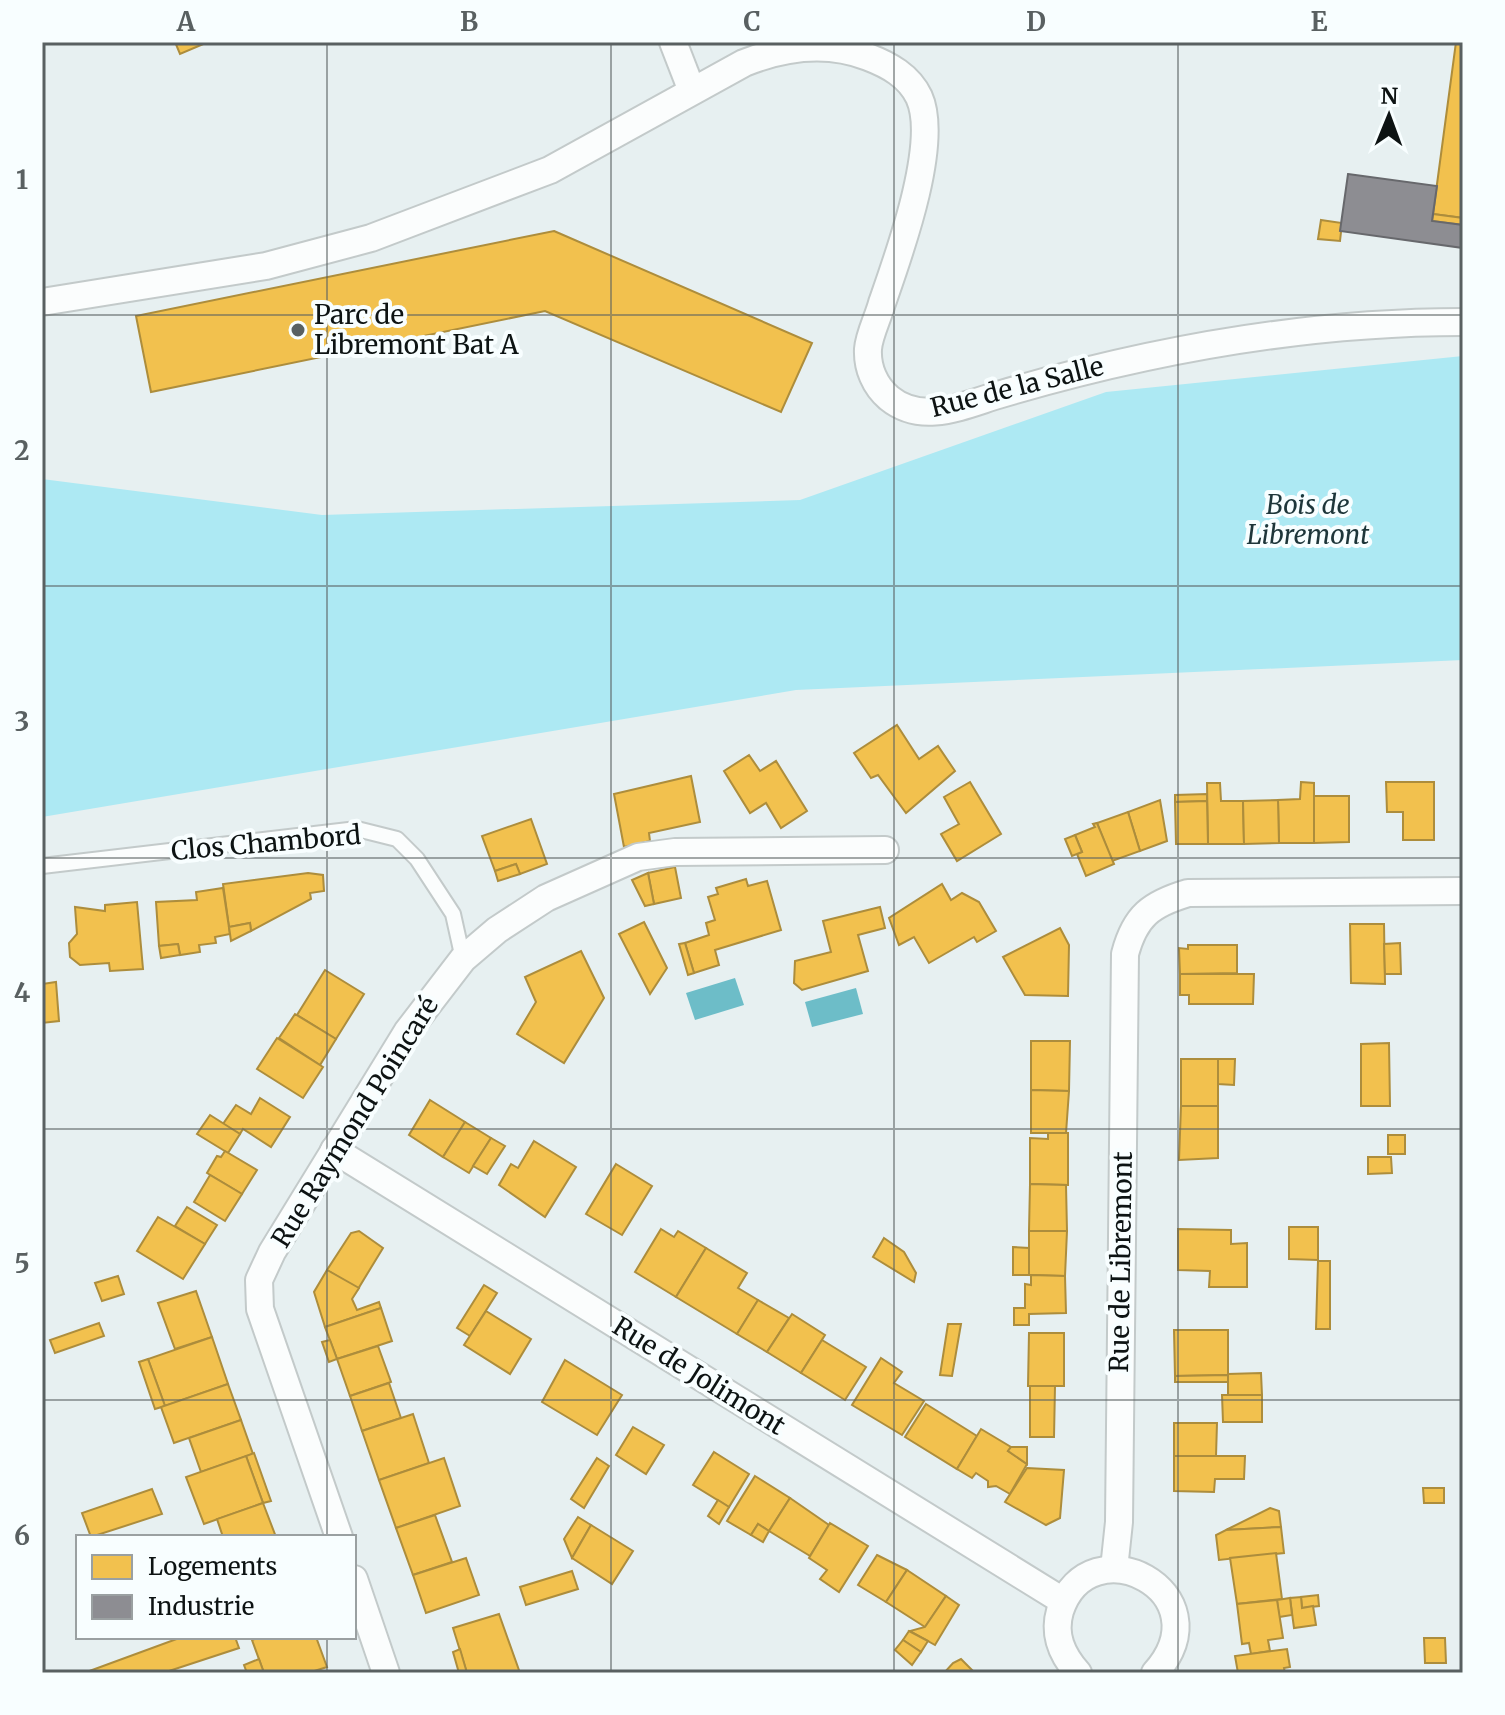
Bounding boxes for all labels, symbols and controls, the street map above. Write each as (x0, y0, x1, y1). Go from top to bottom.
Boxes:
text: A (176, 5, 196, 38)
text: B (460, 5, 478, 38)
text: C (743, 5, 761, 38)
text: D (1026, 5, 1046, 38)
text: E (1311, 5, 1328, 38)
north arrow (1349, 76, 1429, 156)
text: N (1380, 82, 1399, 110)
text: 1 (16, 163, 28, 196)
place label: Parc de Libremont Bat A (314, 298, 519, 361)
marker: Parc de Libremont Bat A (289, 321, 307, 339)
street label: Rue de la Salle (927, 349, 1107, 424)
text: 2 (14, 434, 30, 467)
park label: Bois de Libremont (1247, 488, 1370, 551)
text: 3 (15, 705, 29, 738)
street label: Clos Chambord (170, 818, 363, 867)
text: 4 (14, 976, 31, 1009)
street label: Rue Raymond Poincaré (264, 990, 445, 1253)
street label: Rue de Libremont (1102, 1151, 1139, 1373)
text: 5 (14, 1247, 30, 1280)
street label: Rue de Jolimont (607, 1309, 792, 1442)
text: 6 (14, 1519, 30, 1552)
legend (76, 1535, 356, 1639)
text: Logements (148, 1551, 277, 1582)
text: Industrie (148, 1591, 254, 1622)

